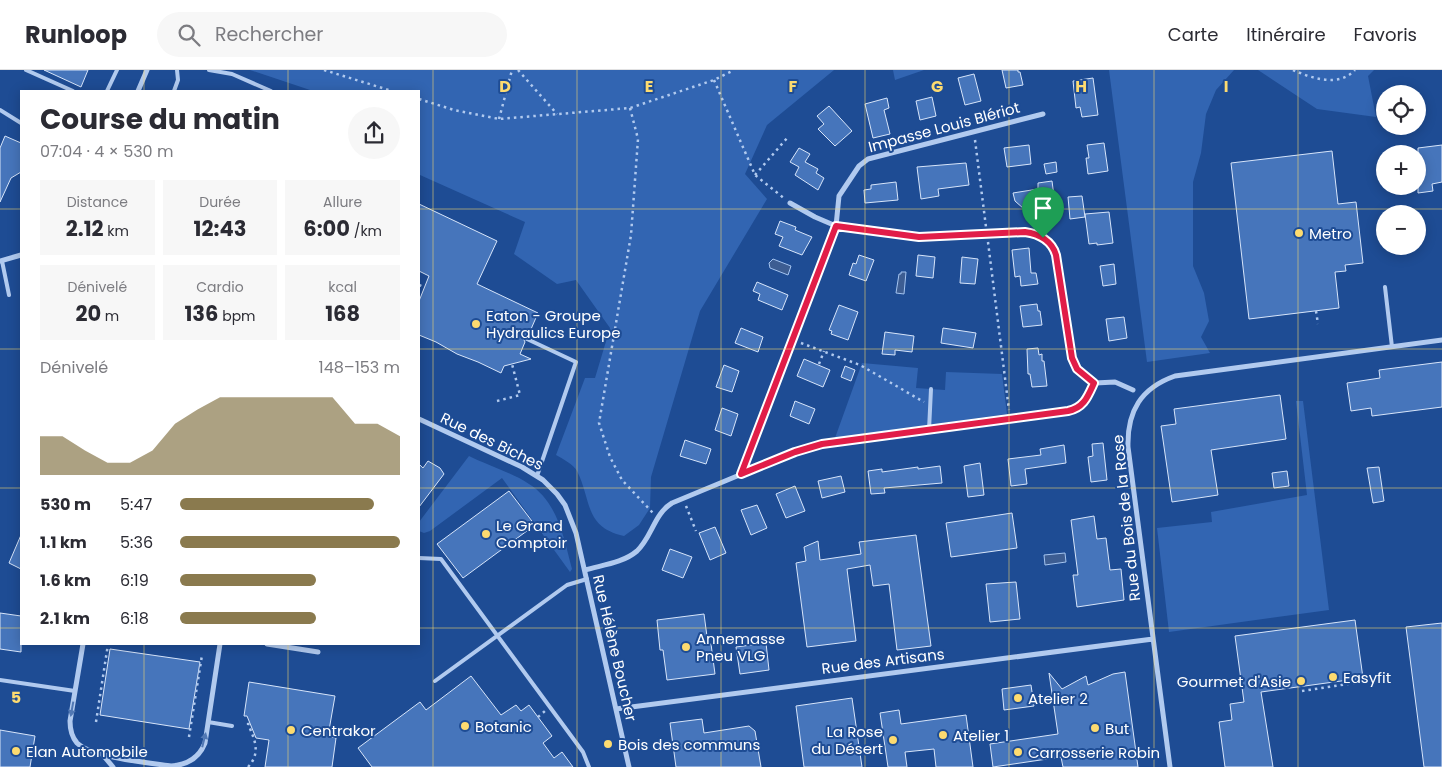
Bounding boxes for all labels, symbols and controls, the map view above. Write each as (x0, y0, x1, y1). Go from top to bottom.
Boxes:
search box (157, 12, 507, 57)
text: Runloop (25, 18, 127, 51)
icon: search (175, 21, 203, 49)
text: Rechercher (215, 21, 323, 48)
text: Carte (1168, 22, 1218, 47)
text: Itinéraire (1246, 22, 1326, 47)
text: Favoris (1354, 22, 1417, 47)
text: D (499, 75, 511, 98)
text: E (645, 75, 653, 98)
text: F (789, 75, 798, 98)
text: G (931, 75, 943, 98)
text: H (1075, 75, 1087, 98)
text: I (1224, 75, 1228, 98)
map controls (1376, 85, 1426, 255)
button: locate (1376, 85, 1426, 135)
street label: Impasse Louis Blériot (866, 97, 1022, 157)
text: Course du matin (40, 100, 280, 139)
button: share (348, 107, 400, 159)
text: 07:04 · 4 × 530 m (40, 140, 173, 163)
button: + (1376, 145, 1426, 195)
pin (1022, 187, 1064, 238)
text: Distance (67, 192, 128, 212)
text: Durée (199, 192, 241, 212)
text: Allure (323, 192, 362, 212)
icon: arrive (1029, 194, 1057, 222)
button: − (1376, 205, 1426, 255)
text: 2.12 (66, 214, 104, 243)
text: 12:43 (194, 214, 246, 243)
text: 6:00 (303, 214, 350, 243)
text: km (104, 221, 129, 241)
text: /km (350, 221, 382, 241)
place label: Metro (1309, 223, 1352, 244)
marker: Metro (1293, 227, 1305, 239)
text: Dénivelé (68, 277, 127, 297)
text: Cardio (196, 277, 244, 297)
text: kcal (328, 277, 357, 297)
text: 20 (75, 299, 101, 328)
text: 136 (184, 299, 218, 328)
text: 168 (325, 299, 360, 328)
place label: Eaton - Groupe Hydraulics Europe (486, 305, 621, 343)
text: m (101, 306, 119, 326)
text: bpm (218, 306, 256, 326)
marker: Eaton - Groupe Hydraulics Europe (470, 318, 482, 330)
text: Dénivelé (40, 356, 108, 379)
text: 148–153 m (319, 356, 400, 379)
street label: Rue des Biches (437, 407, 547, 475)
street label: Rue du Bois de la Rose (1107, 434, 1145, 602)
text: 530 m (40, 493, 91, 516)
text: 5:47 (120, 493, 152, 516)
place label: Le Grand Comptoir (496, 515, 568, 553)
marker: Le Grand Comptoir (480, 528, 492, 540)
text: 1.1 km (40, 531, 87, 554)
text: 5:36 (120, 531, 153, 554)
text: 1.6 km (40, 569, 91, 592)
text: 6:19 (120, 569, 149, 592)
street label: Rue Hélène Boucher (588, 573, 642, 724)
text: 2.1 km (40, 607, 90, 630)
text: 6:18 (120, 607, 149, 630)
place label: Annemasse Pneu VLG (696, 628, 785, 666)
marker: Annemasse Pneu VLG (680, 641, 692, 653)
street label: Rue des Artisans (820, 643, 946, 679)
place label: Easyfit (1343, 667, 1391, 688)
place label: Gourmet d'Asie (1177, 671, 1291, 692)
marker: Easyfit (1327, 671, 1339, 683)
marker: Gourmet d'Asie (1295, 675, 1307, 687)
text: 5 (11, 686, 21, 709)
place label: Atelier 2 (1028, 688, 1088, 709)
marker: Atelier 2 (1012, 692, 1024, 704)
one-way arrow (68, 702, 76, 718)
place label: Botanic (475, 716, 532, 737)
place label: But (1105, 718, 1129, 739)
place label: Centrakor (301, 720, 376, 741)
marker: Botanic (459, 720, 471, 732)
place label: La Rose du Désert (811, 721, 883, 759)
marker: But (1089, 722, 1101, 734)
marker: Centrakor (285, 724, 297, 736)
place label: Atelier 1 (953, 725, 1009, 746)
marker: Atelier 1 (937, 729, 949, 741)
one-way arrow (200, 733, 208, 748)
place label: Bois des communs (618, 734, 760, 755)
marker: La Rose du Désert (887, 734, 899, 746)
marker: Bois des communs (602, 738, 614, 750)
place label: Elan Automobile (26, 741, 148, 762)
place label: Carrosserie Robin (1028, 742, 1160, 763)
marker: Elan Automobile (10, 745, 22, 757)
marker: Carrosserie Robin (1012, 746, 1024, 758)

